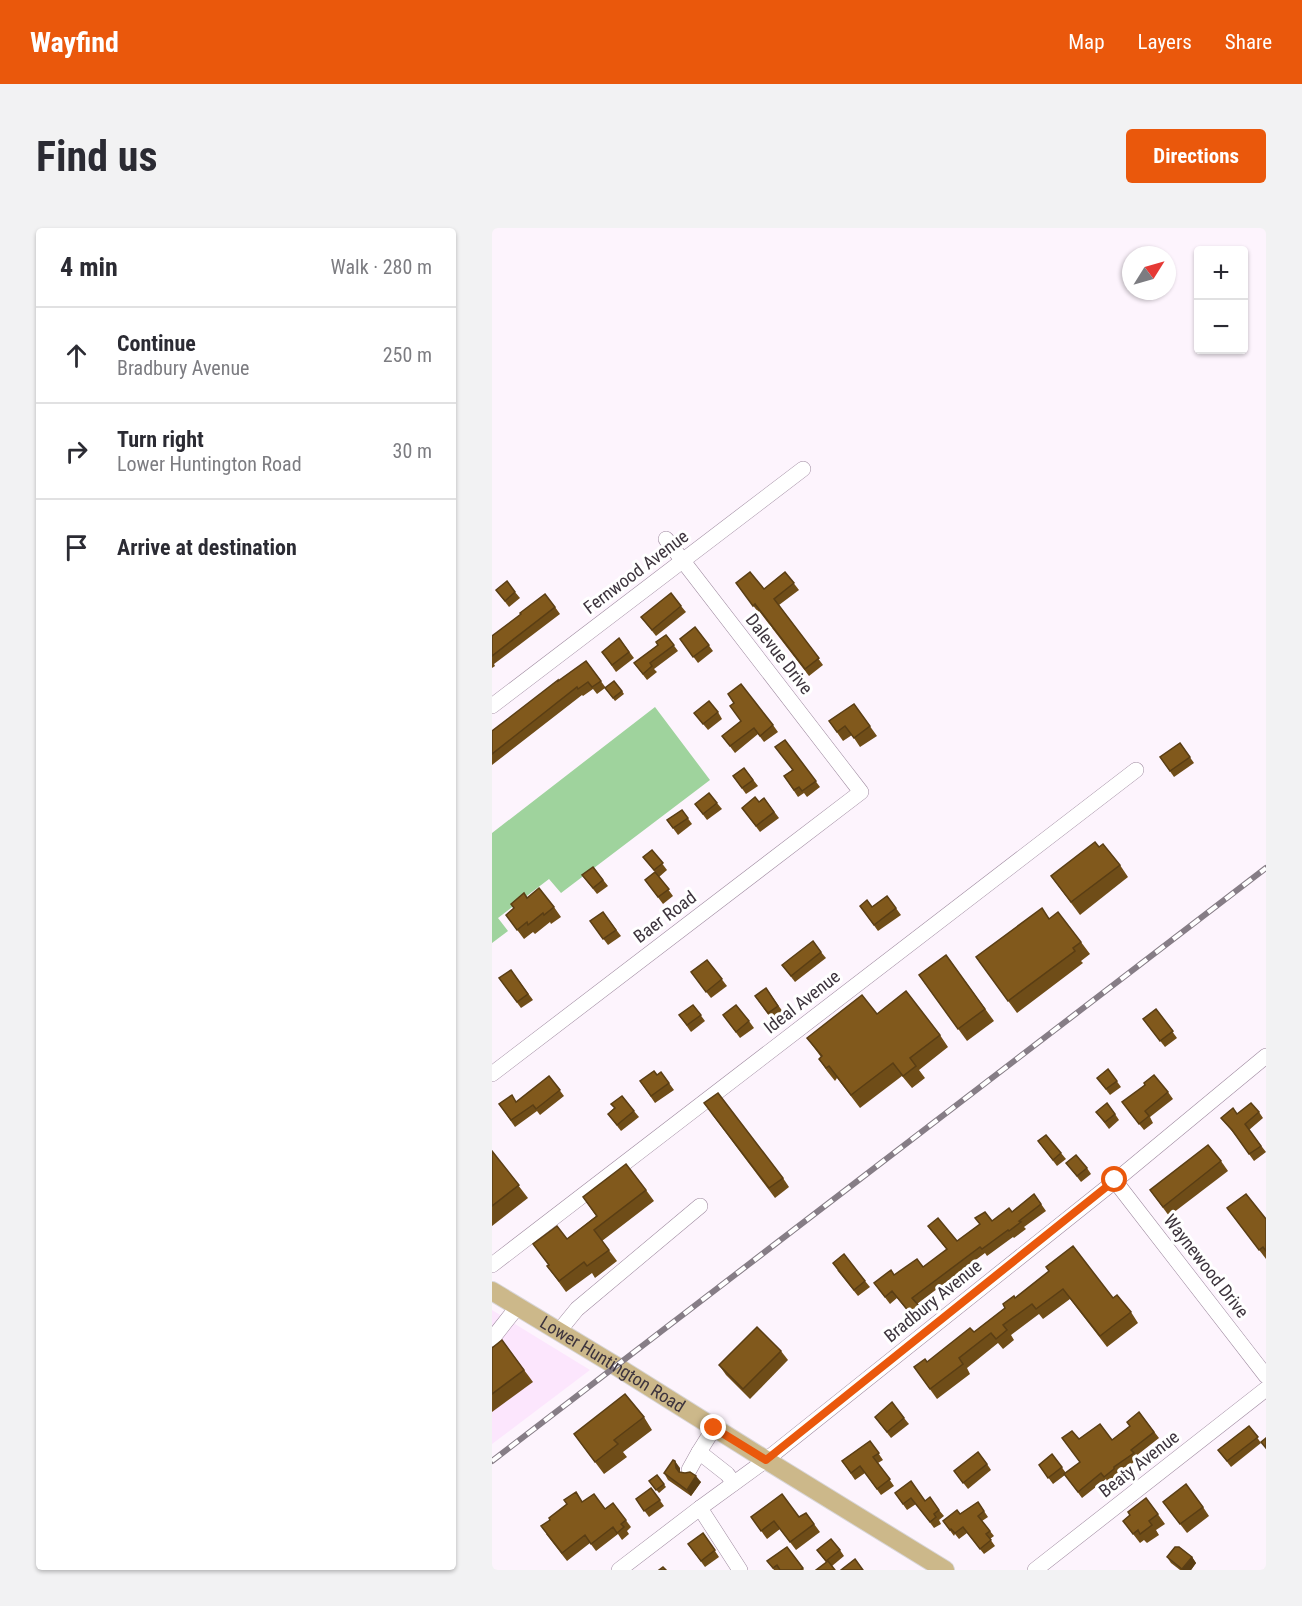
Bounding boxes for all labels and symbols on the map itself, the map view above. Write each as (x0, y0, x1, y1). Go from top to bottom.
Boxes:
north arrow (1122, 246, 1176, 300)
street label: Fernwood Avenue (579, 525, 692, 618)
street label: Dalevue Drive (741, 609, 817, 698)
street label: Baer Road (629, 886, 700, 947)
street label: Ideal Avenue (760, 965, 844, 1038)
route start (1101, 1166, 1127, 1192)
street label: Waynewood Drive (1160, 1210, 1253, 1322)
street label: Bradbury Avenue (880, 1255, 986, 1346)
street label: Lower Huntington Road (536, 1312, 689, 1417)
route end (700, 1414, 726, 1440)
street label: Beaty Avenue (1095, 1426, 1183, 1501)

